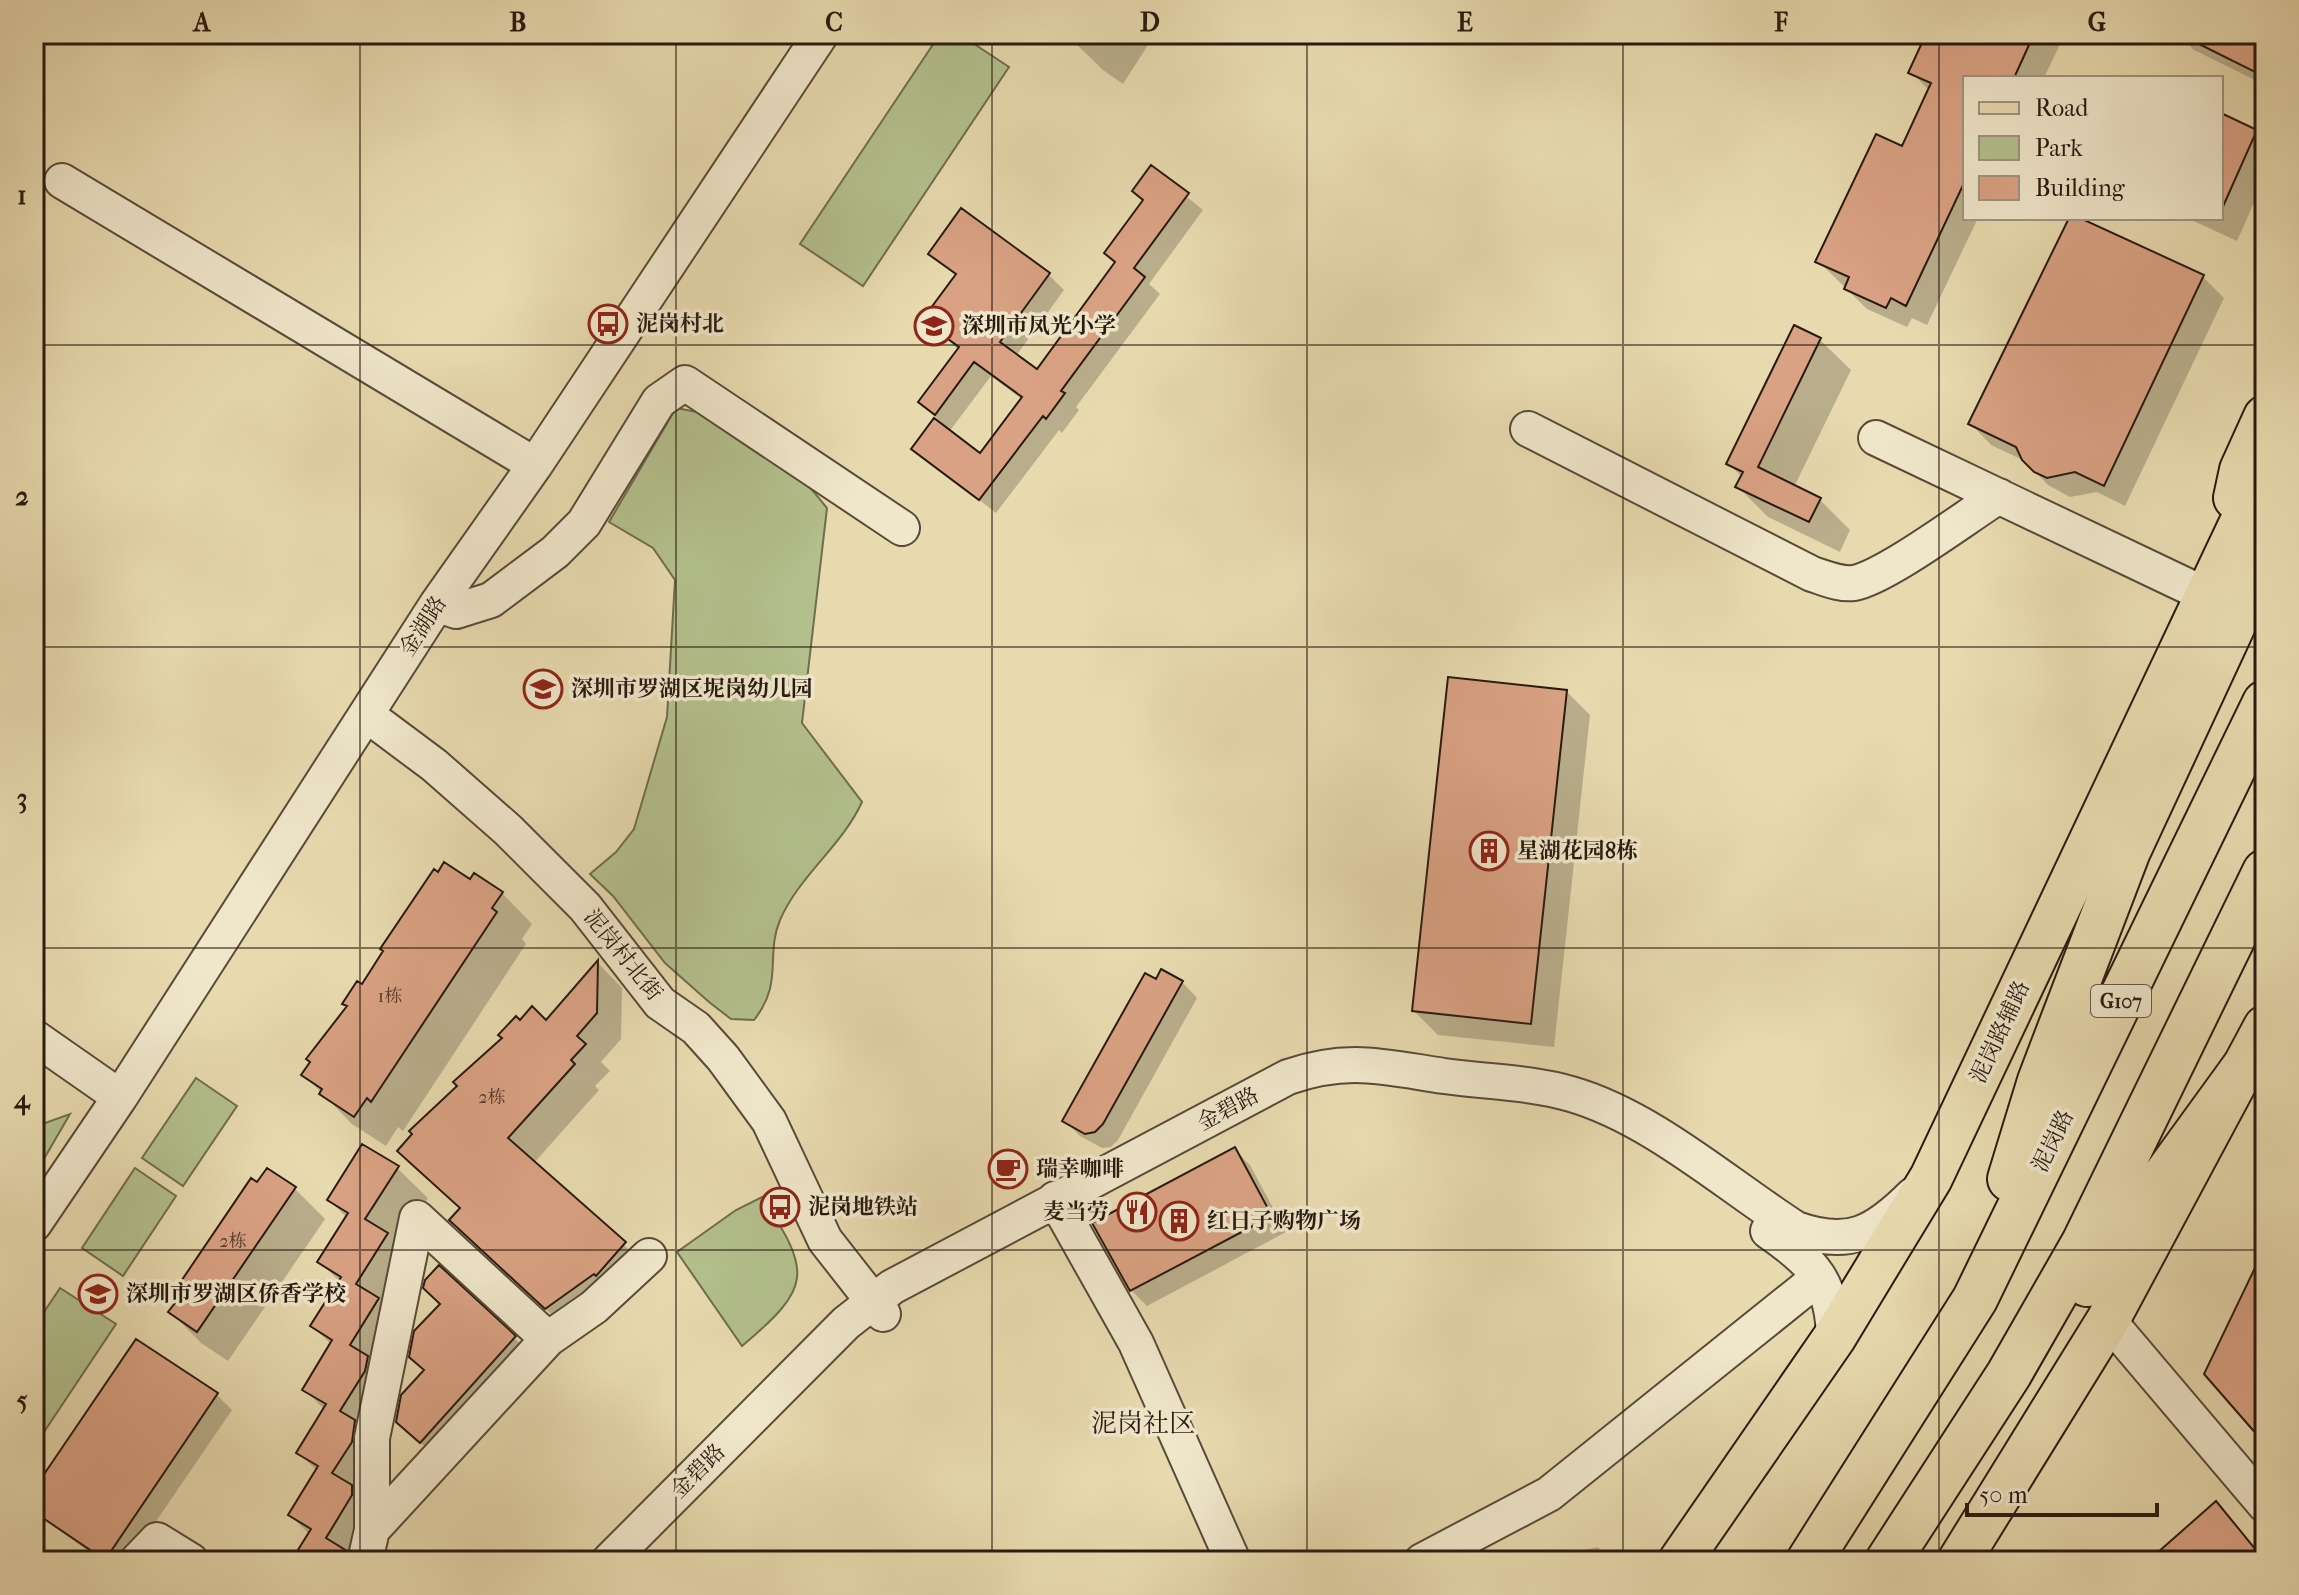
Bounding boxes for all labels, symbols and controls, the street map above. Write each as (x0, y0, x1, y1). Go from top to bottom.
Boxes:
text: A (192, 7, 212, 38)
text: B (510, 7, 527, 38)
text: C (825, 7, 843, 38)
text: D (1140, 7, 1160, 38)
text: E (1457, 7, 1473, 38)
text: F (1773, 7, 1788, 38)
text: G (2088, 7, 2106, 38)
legend (1963, 76, 2223, 220)
text: Road (2035, 94, 2089, 122)
text: Park (2035, 134, 2083, 162)
text: Building (2035, 174, 2126, 202)
text: 1 (17, 180, 27, 211)
bus stop icon: 泥岗村北 (587, 303, 629, 345)
school or university icon: 深圳市凤光小学 (913, 305, 955, 347)
place label: 泥岗村北 (636, 311, 724, 337)
place label: 深圳市凤光小学 (962, 313, 1116, 339)
text: 2 (15, 481, 29, 512)
street label: 金湖路 (394, 591, 452, 661)
school or university icon: 深圳市罗湖区坭岗幼儿园 (522, 668, 564, 710)
place label: 深圳市罗湖区坭岗幼儿园 (571, 676, 813, 702)
text: 3 (17, 783, 27, 814)
building icon: 星湖花园8栋 (1468, 830, 1510, 872)
place label: 星湖花园8栋 (1517, 838, 1638, 864)
street label: 泥岗村北街 (578, 904, 668, 1006)
street label: 泥岗路辅路 (1965, 977, 2035, 1087)
road number: G107 (2091, 985, 2151, 1017)
house number: 1栋 (378, 986, 402, 1007)
street label: 金碧路 (1193, 1082, 1263, 1136)
text: 4 (13, 1084, 31, 1116)
house number: 2栋 (478, 1087, 506, 1108)
street label: 泥岗路 (2027, 1106, 2079, 1176)
cafe icon: 瑞幸咖啡 (987, 1148, 1029, 1190)
place label: 瑞幸咖啡 (1036, 1156, 1124, 1182)
bus stop icon: 泥岗地铁站 (759, 1186, 801, 1228)
restaurant icon: 麦当劳 (1116, 1191, 1158, 1233)
place label: 泥岗地铁站 (808, 1194, 918, 1220)
place label: 麦当劳 (1043, 1199, 1109, 1225)
building icon: 红日子购物广场 (1158, 1200, 1200, 1242)
place label: 红日子购物广场 (1207, 1208, 1361, 1234)
house number: 2栋 (219, 1231, 247, 1252)
school or university icon: 深圳市罗湖区侨香学校 (77, 1273, 119, 1315)
place label: 深圳市罗湖区侨香学校 (126, 1281, 346, 1307)
text: 5 (16, 1385, 28, 1416)
district label: 泥岗社区 (1091, 1408, 1195, 1439)
street label: 金碧路 (665, 1438, 731, 1504)
scale bar (1967, 1467, 2157, 1517)
text: 50 m (1979, 1481, 2028, 1509)

